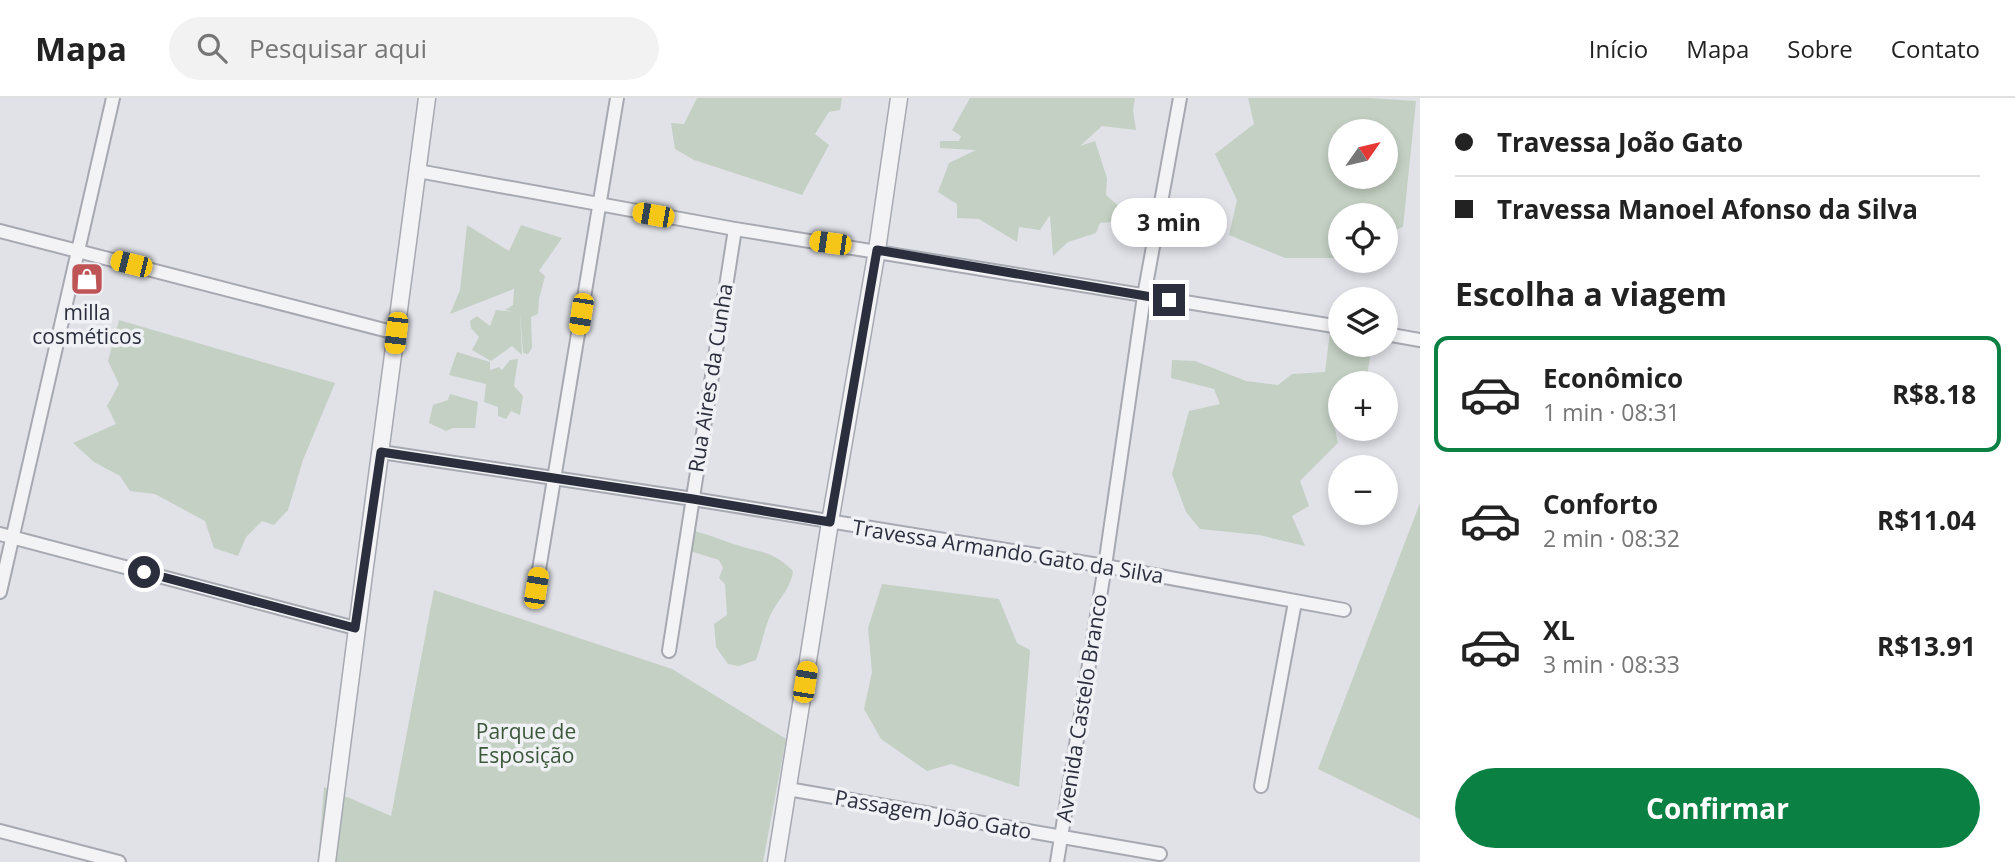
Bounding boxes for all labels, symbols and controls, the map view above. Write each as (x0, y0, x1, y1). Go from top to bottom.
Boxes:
search box (169, 17, 659, 80)
text: Mapa (35, 26, 127, 71)
icon: search (193, 29, 231, 67)
text: Pesquisar aqui (249, 30, 427, 66)
text: Início (1589, 32, 1648, 65)
text: Mapa (1686, 32, 1749, 65)
text: Sobre (1787, 32, 1853, 65)
text: Contato (1891, 32, 1980, 65)
north arrow (1328, 119, 1398, 189)
map controls (1328, 119, 1398, 525)
text: Travessa João Gato (1497, 124, 1743, 160)
text: Travessa Manoel Afonso da Silva (1497, 191, 1918, 227)
callout: 3 min (1111, 198, 1227, 248)
car (631, 201, 676, 229)
button: locate (1328, 203, 1398, 273)
text: 3 min (1137, 206, 1201, 238)
car (808, 230, 853, 256)
car (109, 249, 154, 279)
shop icon: milla cosméticos (68, 260, 106, 298)
text: Escolha a viagem (1455, 272, 1727, 315)
street label: Rua Aires da Cunha (681, 281, 739, 474)
route end (1153, 284, 1185, 316)
button: layers (1328, 287, 1398, 357)
car (568, 292, 595, 336)
place label: milla cosméticos (32, 298, 142, 350)
car (384, 311, 409, 355)
text: Econômico (1543, 360, 1683, 396)
icon: car (1459, 363, 1522, 426)
button: + (1328, 371, 1398, 441)
text: R$8.18 (1892, 376, 1976, 412)
text: 1 min · 08:31 (1543, 396, 1680, 428)
button: − (1328, 455, 1398, 525)
text: Conforto (1543, 486, 1658, 522)
icon: car (1459, 489, 1522, 552)
text: R$11.04 (1877, 502, 1976, 538)
street label: Travessa Armando Gato da Silva (851, 513, 1166, 589)
text: 2 min · 08:32 (1543, 522, 1680, 554)
route start (128, 556, 160, 588)
car (523, 566, 550, 610)
street label: Avenida Castelo Branco (1049, 592, 1113, 824)
text: XL (1543, 612, 1575, 648)
icon: car (1459, 615, 1522, 678)
text: R$13.91 (1877, 628, 1976, 664)
text: 3 min · 08:33 (1543, 648, 1680, 680)
car (792, 660, 819, 704)
park label: Parque de Esposição (476, 717, 576, 769)
button: Confirmar (1455, 768, 1980, 848)
street label: Passagem João Gato (833, 783, 1034, 845)

